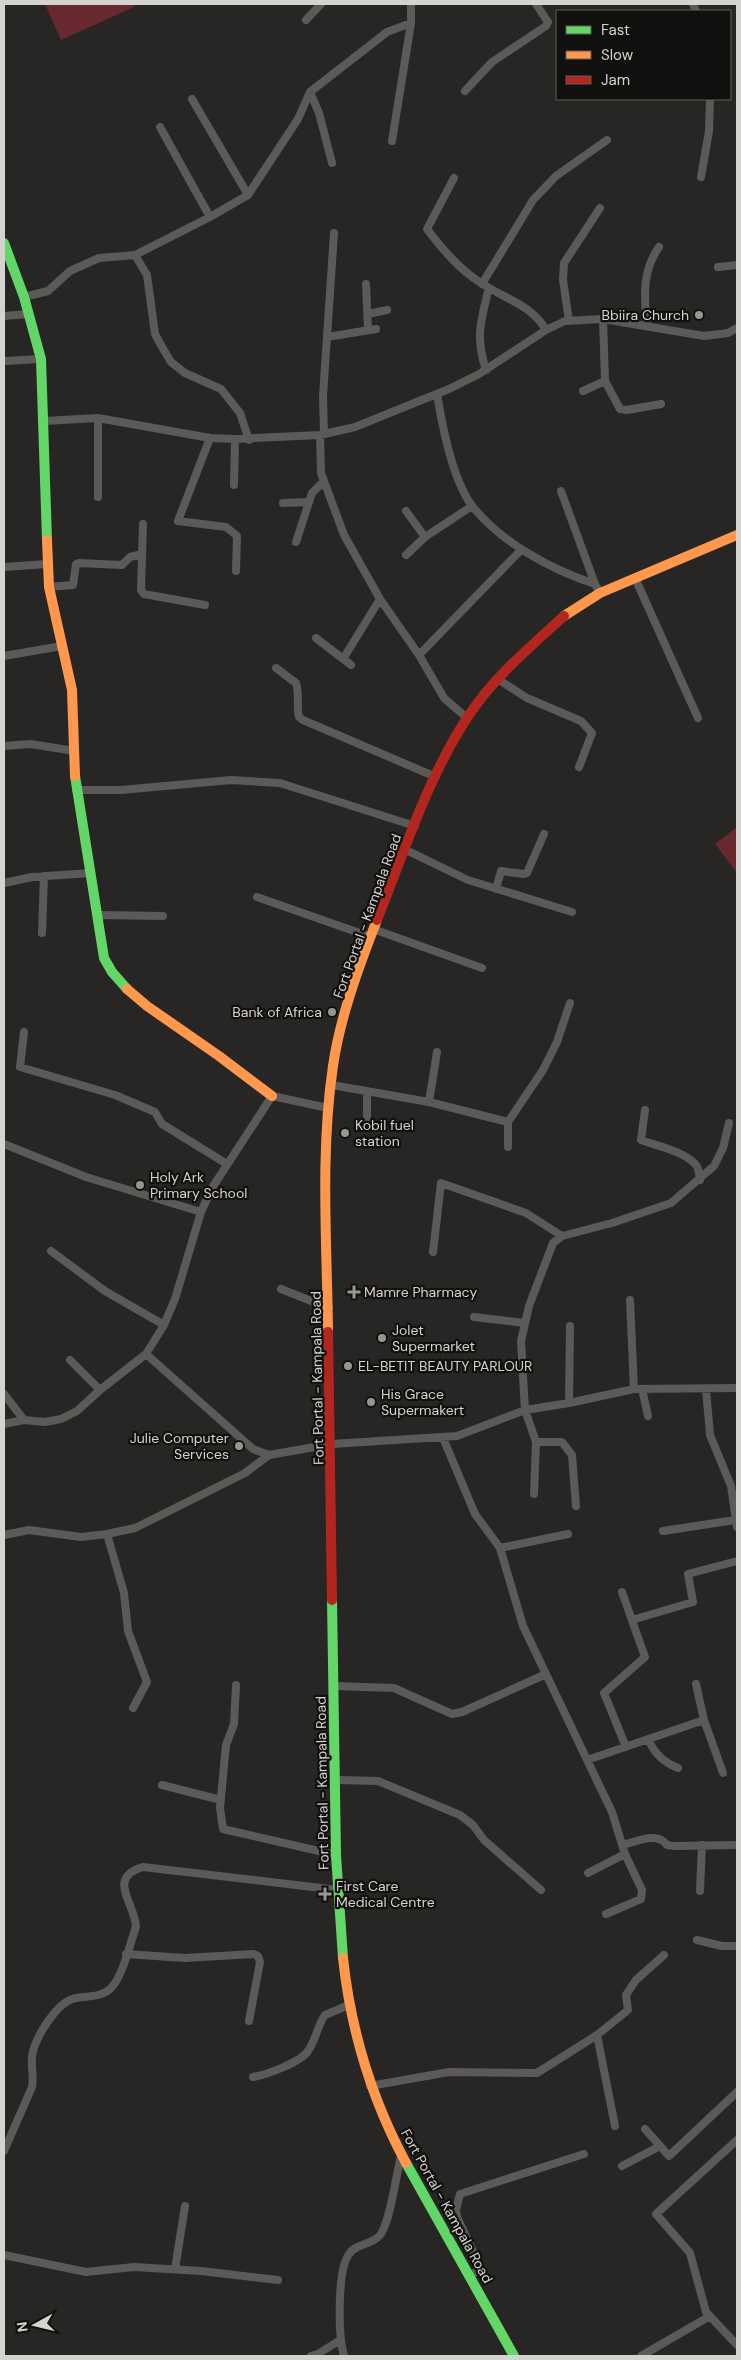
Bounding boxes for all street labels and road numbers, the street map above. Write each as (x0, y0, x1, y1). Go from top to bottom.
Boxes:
street label: Fort Portal - Kampala Road (329, 831, 405, 1001)
street label: Fort Portal - Kampala Road (306, 1291, 328, 1465)
street label: Fort Portal - Kampala Road (311, 1696, 333, 1870)
street label: Fort Portal - Kampala Road (397, 2126, 497, 2286)

